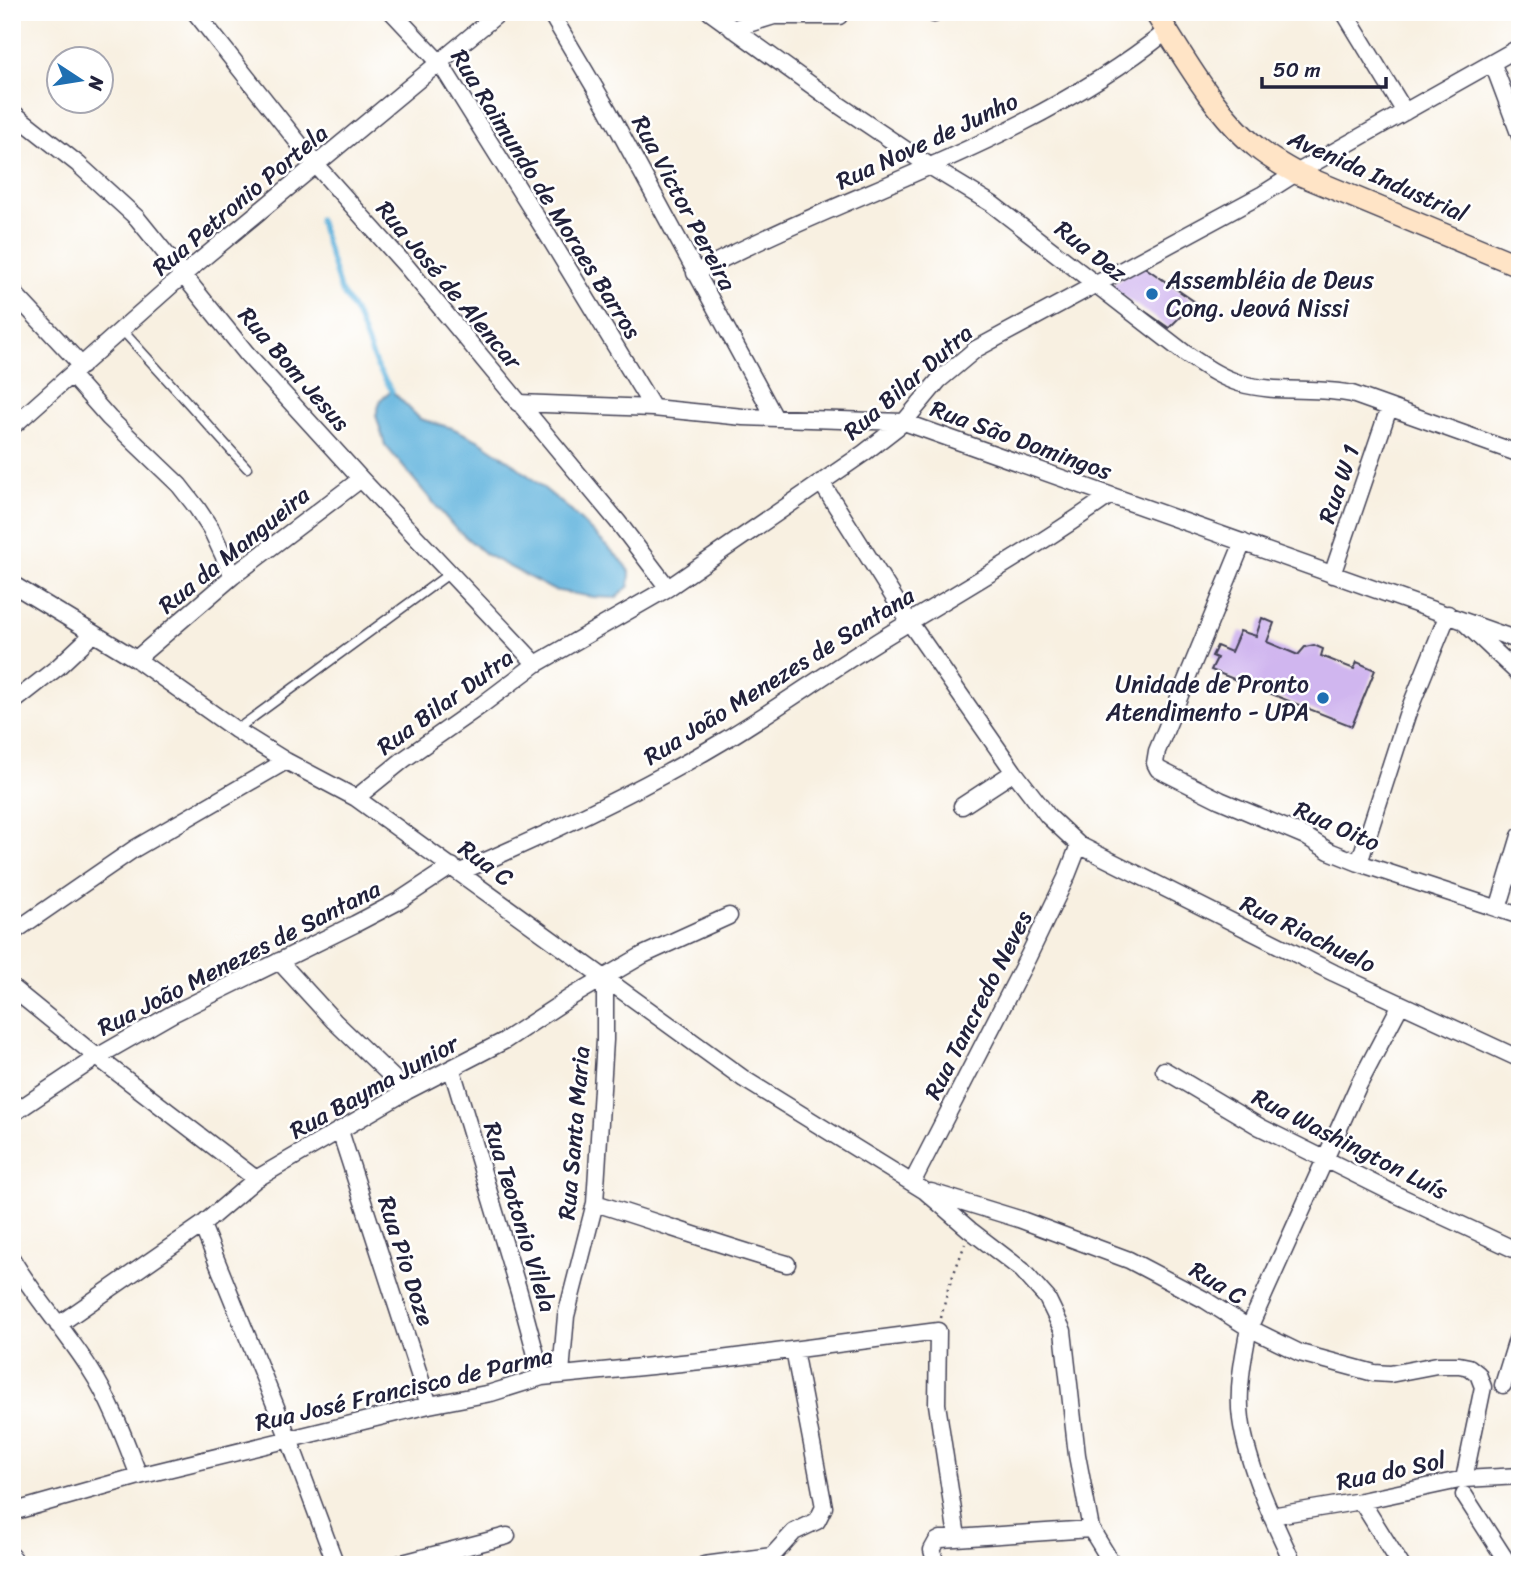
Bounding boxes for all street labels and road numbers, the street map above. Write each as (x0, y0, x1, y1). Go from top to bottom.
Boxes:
street label: Rua Raimundo de Moraes Barros (439, 40, 653, 348)
street label: Rua Nove de Junho (829, 80, 1025, 202)
street label: Rua Victor Pereira (620, 107, 749, 299)
street label: Rua Petronio Portela (142, 113, 338, 287)
street label: Avenida Industrial (1280, 117, 1476, 235)
street label: Rua José de Alencar (365, 191, 534, 380)
street label: Rua Dez (1045, 209, 1137, 293)
street label: Rua Bom Jesus (227, 297, 361, 441)
street label: Rua Bilar Dutra (833, 313, 983, 451)
street label: Rua São Domingos (924, 388, 1119, 493)
street label: Rua W 1 (1306, 439, 1372, 529)
street label: Rua da Mangueira (148, 474, 320, 625)
street label: Rua João Menezes de Santana (635, 575, 924, 777)
street label: Rua Bilar Dutra (367, 638, 523, 766)
street label: Rua Oito (1287, 788, 1387, 864)
street label: Rua C (449, 828, 523, 898)
street label: Rua João Menezes de Santana (90, 868, 389, 1048)
street label: Rua Riachuelo (1233, 883, 1383, 985)
street label: Rua Tancredo Neves (912, 903, 1044, 1107)
street label: Rua Bayma Junior (282, 1022, 468, 1151)
street label: Rua Santa Maria (545, 1044, 603, 1222)
street label: Rua Washington Luís (1244, 1076, 1456, 1212)
street label: Rua Teotonio Vilela (471, 1116, 569, 1318)
street label: Rua Pio Doze (365, 1191, 447, 1332)
street label: Rua C (1181, 1249, 1255, 1317)
street label: Rua José Francisco de Parma (251, 1334, 557, 1444)
street label: Rua do Sol (1333, 1439, 1451, 1503)

